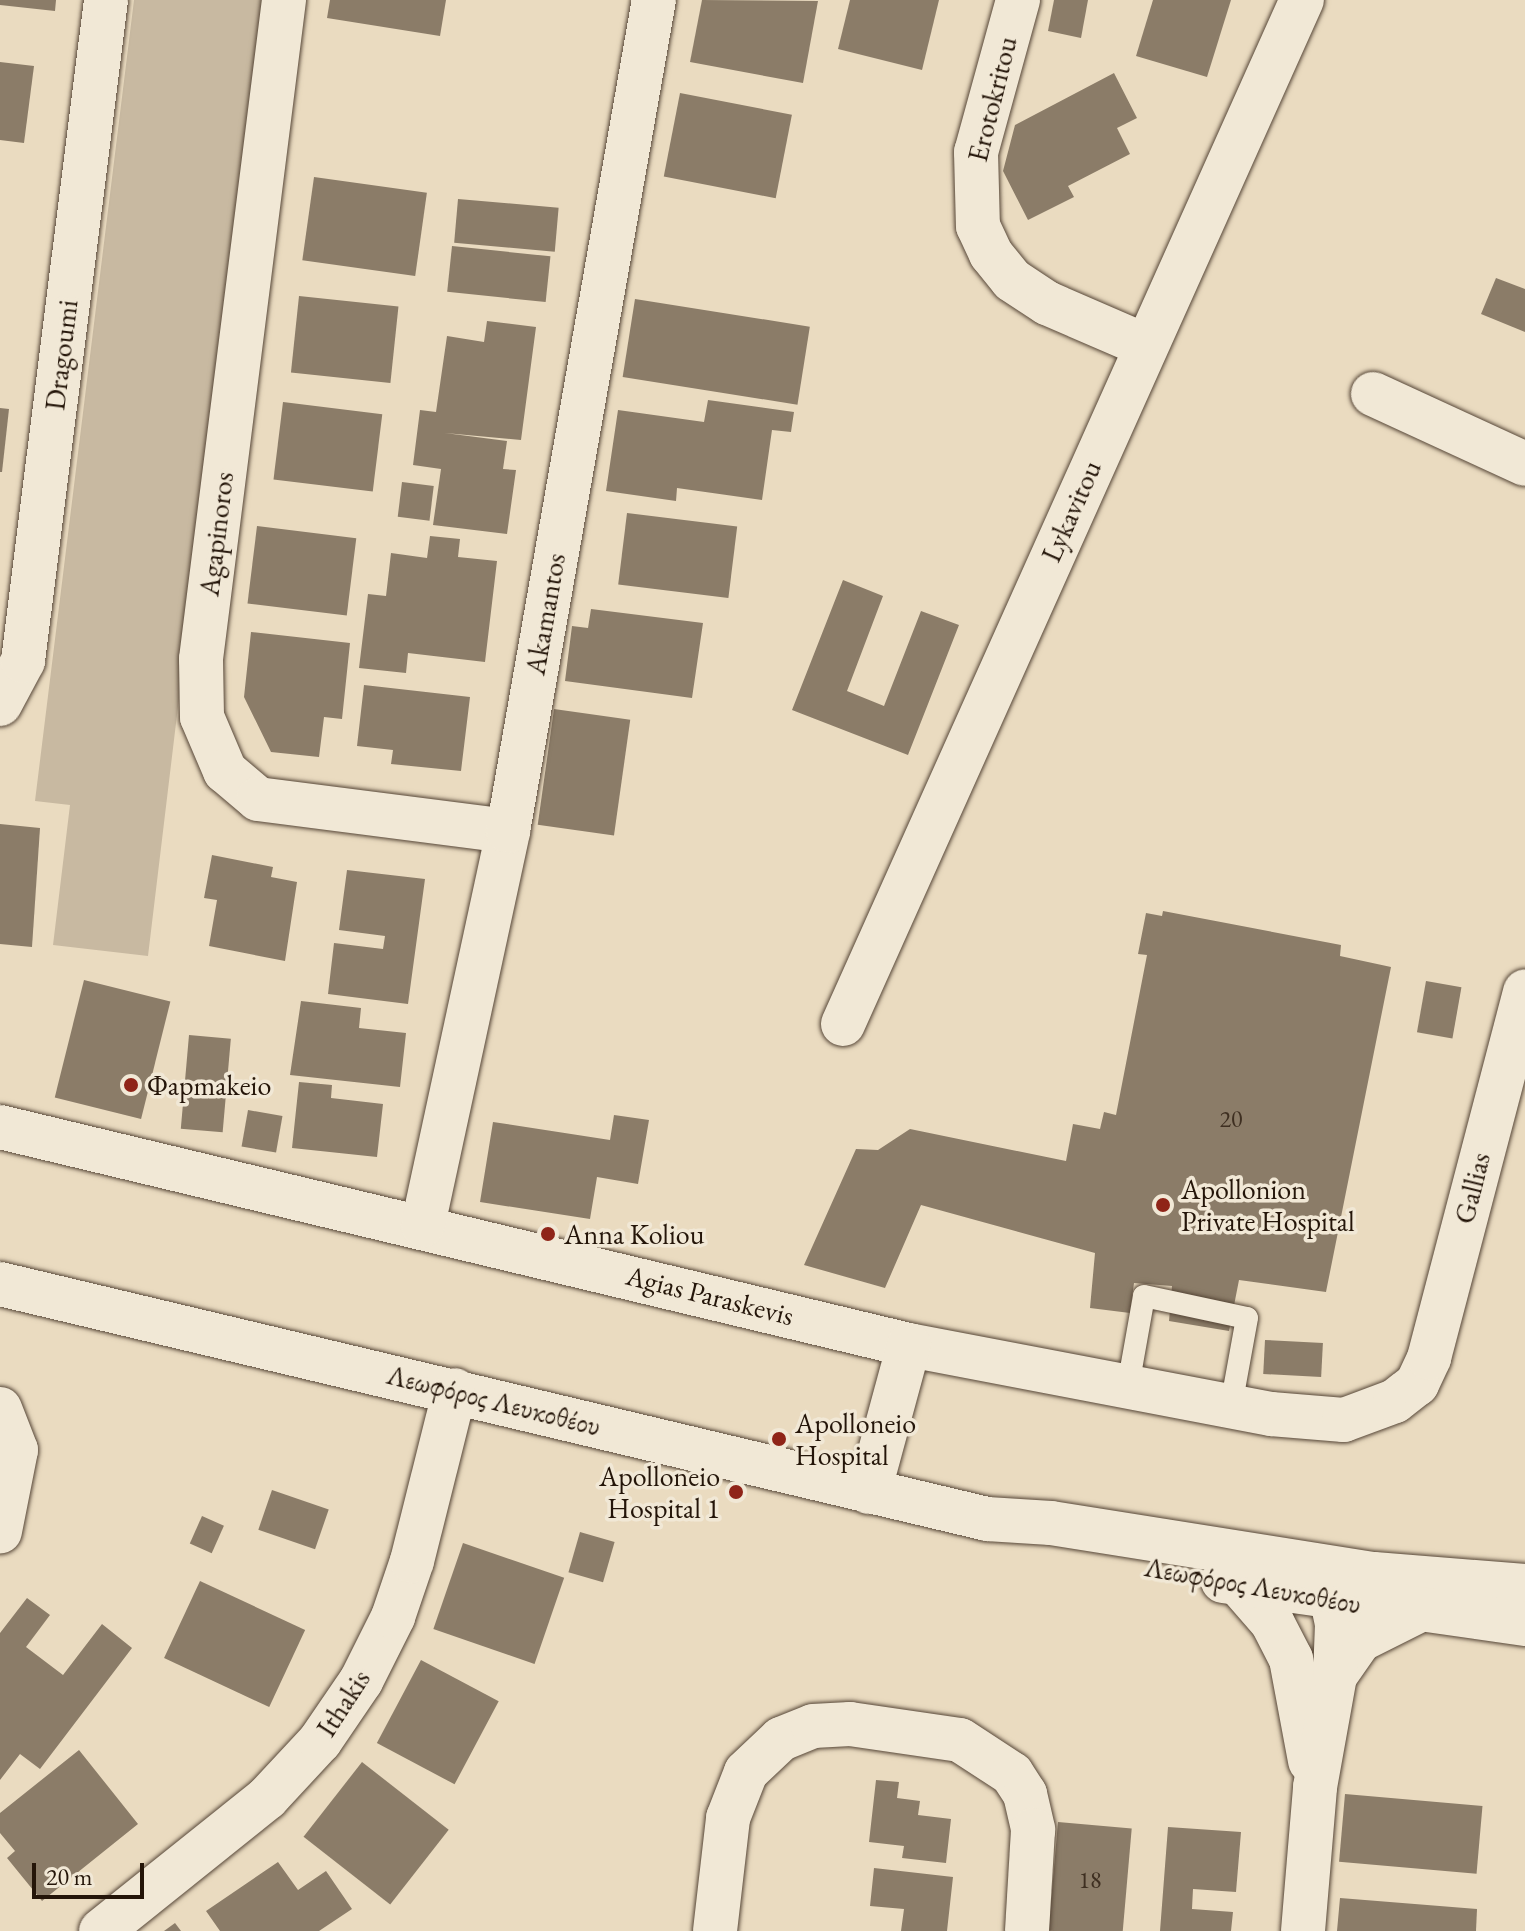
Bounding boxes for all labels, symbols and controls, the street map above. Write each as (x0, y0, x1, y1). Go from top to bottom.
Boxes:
street label: Erotokritou (960, 33, 1024, 165)
street label: Dragoumi (38, 298, 84, 412)
street label: Lykavitou (1034, 455, 1108, 567)
street label: Agapinoros (192, 470, 240, 598)
street label: Akamantos (518, 550, 572, 678)
place label: Φapmakeio (147, 1068, 271, 1102)
marker: Φapmakeio (122, 1076, 140, 1094)
house number: 20 (1219, 1105, 1243, 1133)
street label: Gallias (1447, 1149, 1497, 1227)
place label: Apollonion Private Hospital (1181, 1172, 1355, 1238)
marker: Apollonion Private Hospital (1152, 1194, 1174, 1216)
place label: Anna Koliou (564, 1217, 704, 1251)
marker: Anna Koliou (539, 1225, 557, 1243)
street label: Agias Paraskevis (623, 1258, 797, 1332)
street label: Λεωφόρος Λευκοθέου (384, 1357, 604, 1443)
place label: Apolloneio Hospital (795, 1406, 916, 1472)
marker: Apolloneio Hospital (770, 1430, 788, 1448)
place label: Apolloneio Hospital 1 (599, 1459, 720, 1525)
marker: Apolloneio Hospital 1 (727, 1483, 745, 1501)
street label: Λεωφόρος Λευκοθέου (1142, 1549, 1364, 1621)
street label: Ithakis (309, 1663, 377, 1743)
scale bar (36, 1847, 148, 1897)
text: 20 m (46, 1861, 93, 1892)
house number: 18 (1078, 1866, 1102, 1894)

